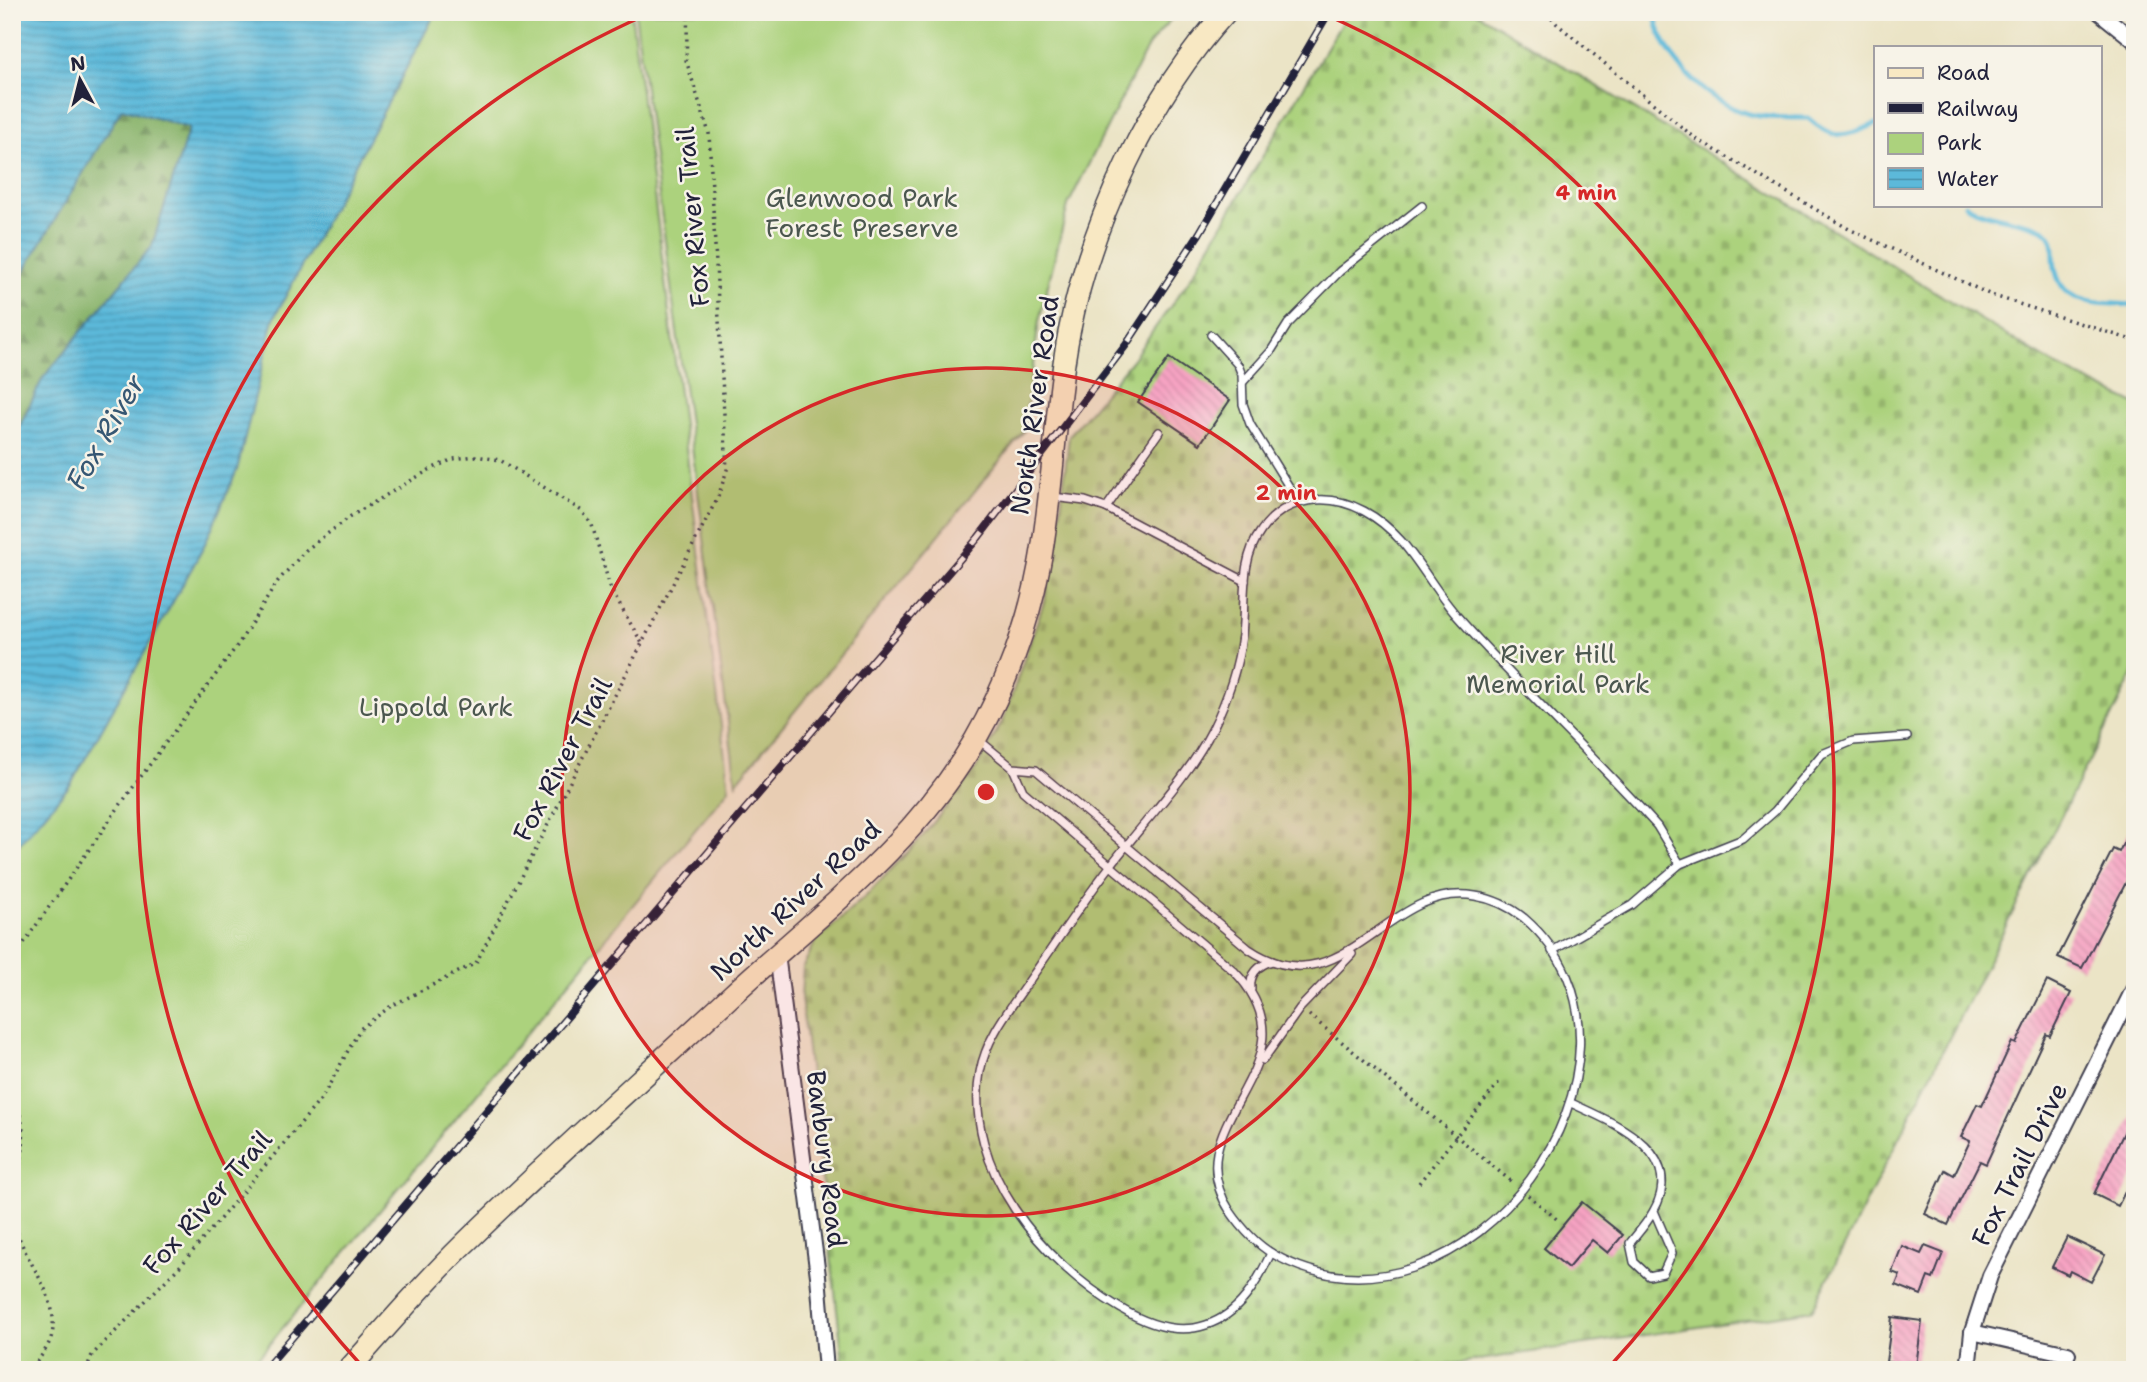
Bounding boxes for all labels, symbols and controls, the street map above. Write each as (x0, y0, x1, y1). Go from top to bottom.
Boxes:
north arrow (46, 46, 116, 116)
legend (1874, 46, 2102, 206)
text: N (69, 50, 87, 77)
text: Road (1937, 59, 1990, 87)
text: Railway (1937, 95, 2019, 123)
street label: Fox River Trail (667, 125, 717, 309)
text: Park (1937, 129, 1982, 157)
text: Water (1937, 165, 1999, 193)
text: 4 min (1555, 179, 1617, 207)
park label: Glenwood Park Forest Preserve (765, 180, 959, 245)
street label: North River Road (1001, 293, 1067, 517)
water label: Fox River (57, 367, 154, 497)
text: 2 min (1255, 479, 1317, 507)
park label: River Hill Memorial Park (1466, 636, 1650, 701)
street label: Fox River Trail (504, 671, 620, 847)
park label: Lippold Park (359, 689, 513, 724)
centre of rings (974, 780, 998, 804)
street label: North River Road (702, 812, 888, 988)
street label: Banbury Road (799, 1068, 855, 1250)
street label: Fox Trail Drive (1963, 1076, 2075, 1252)
street label: Fox River Trail (134, 1122, 280, 1282)

